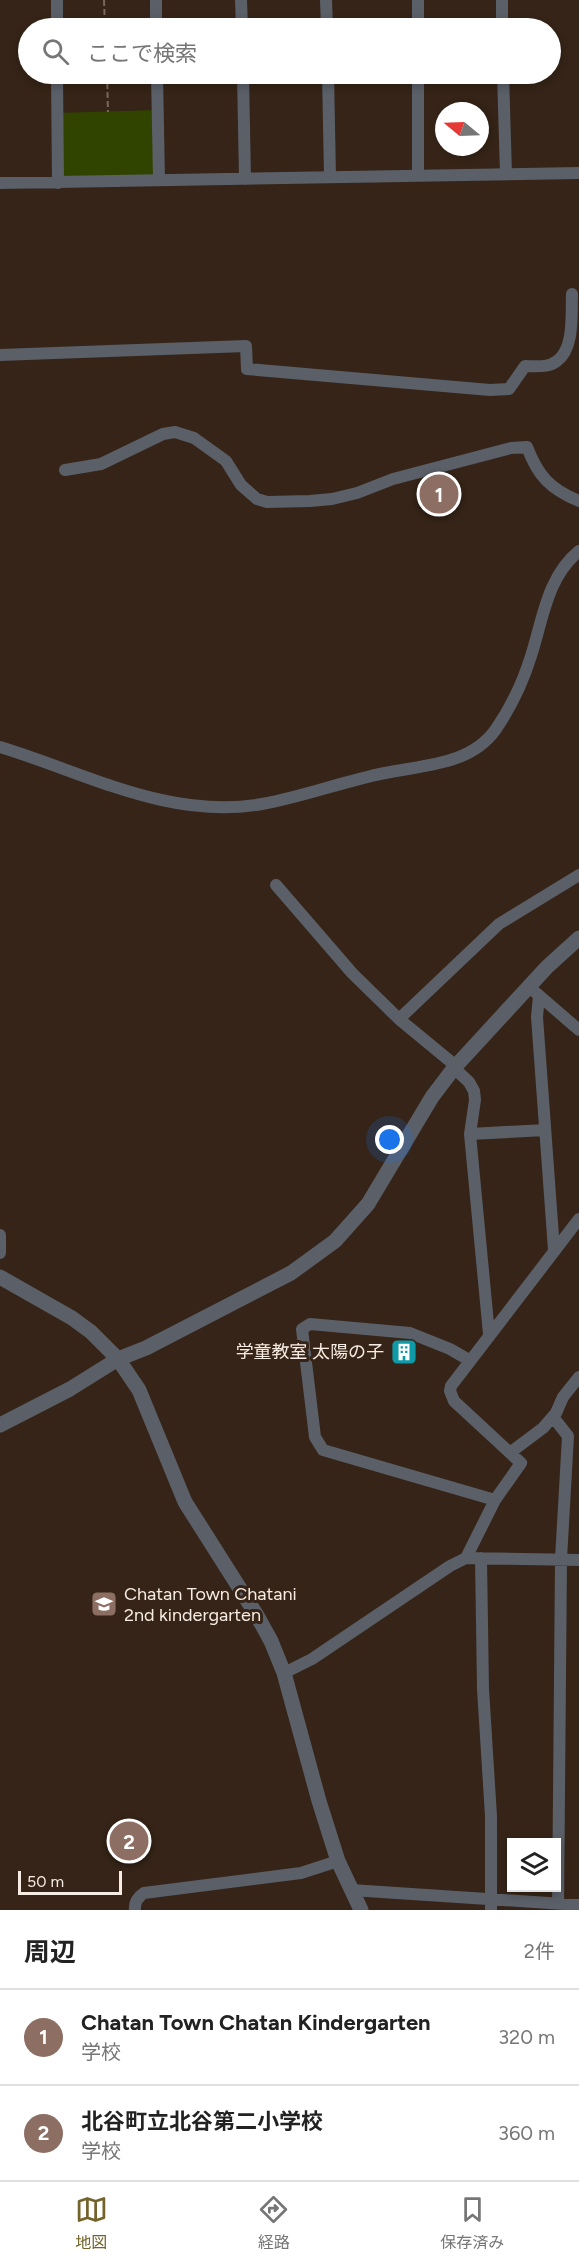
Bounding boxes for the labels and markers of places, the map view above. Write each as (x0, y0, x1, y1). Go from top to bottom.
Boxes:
pin: 1 (420, 472, 458, 516)
building icon: 学童教室 太陽の子 (389, 1337, 419, 1367)
place label: 学童教室 太陽の子 (236, 1341, 384, 1363)
place label: Chatan Town Chatani 2nd kindergarten (124, 1583, 297, 1626)
school or university icon: Chatan Town Chatani 2nd kindergarten (89, 1589, 119, 1619)
pin: 2 (110, 1818, 148, 1864)

